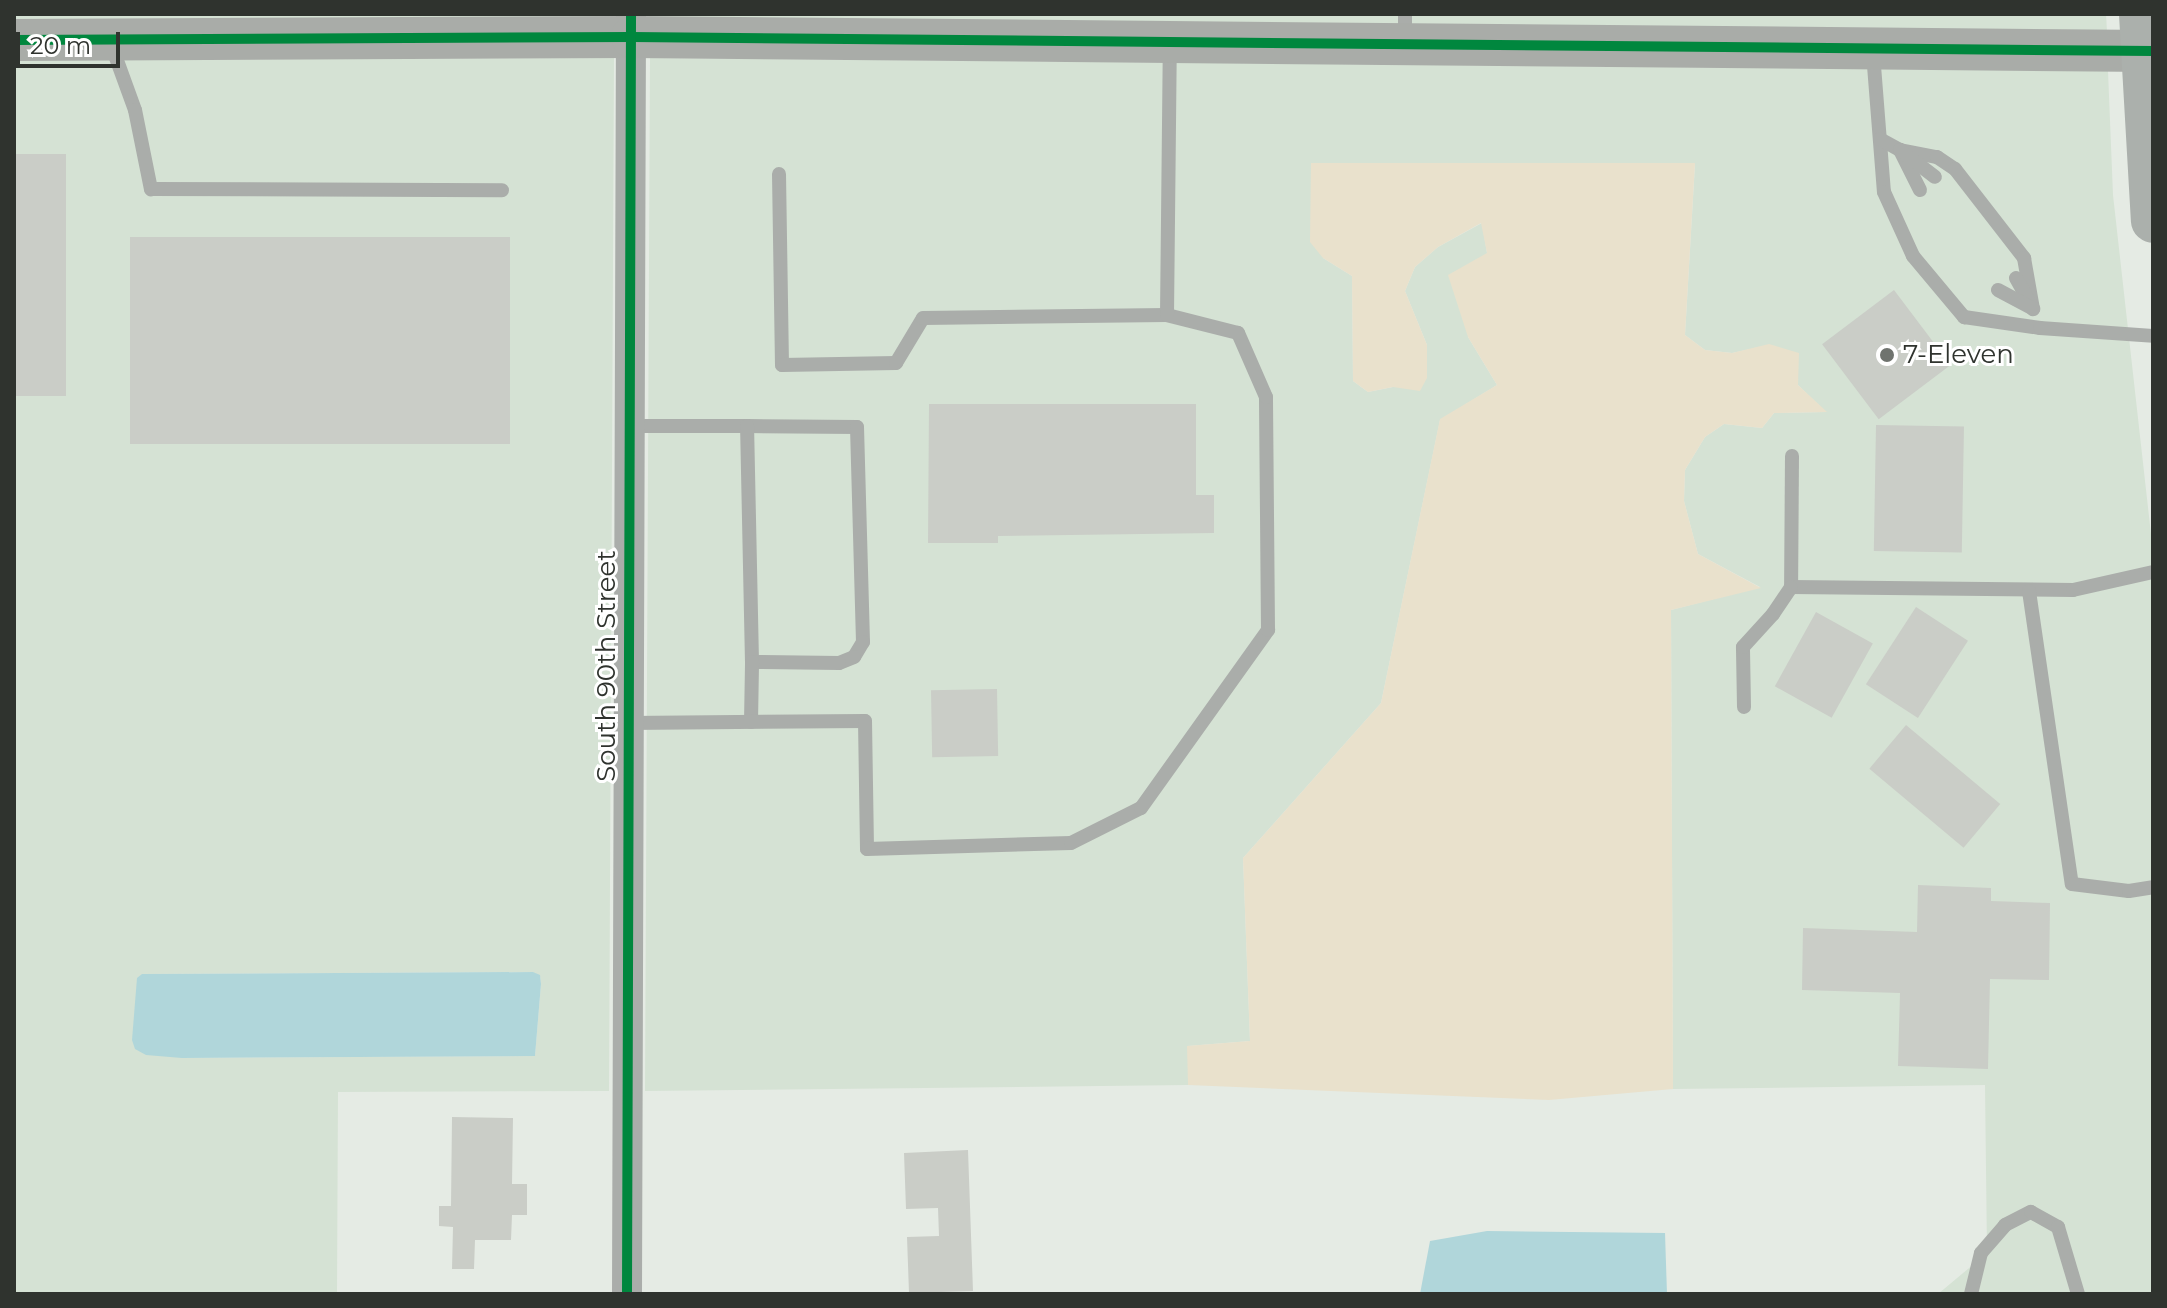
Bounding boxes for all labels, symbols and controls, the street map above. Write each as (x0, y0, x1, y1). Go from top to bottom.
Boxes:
scale bar (20, 16, 124, 66)
text: 20 m (30, 31, 91, 60)
place label: 7-Eleven (1903, 339, 2014, 371)
marker: 7-Eleven (1878, 346, 1896, 364)
street label: South 90th Street (591, 550, 623, 782)

